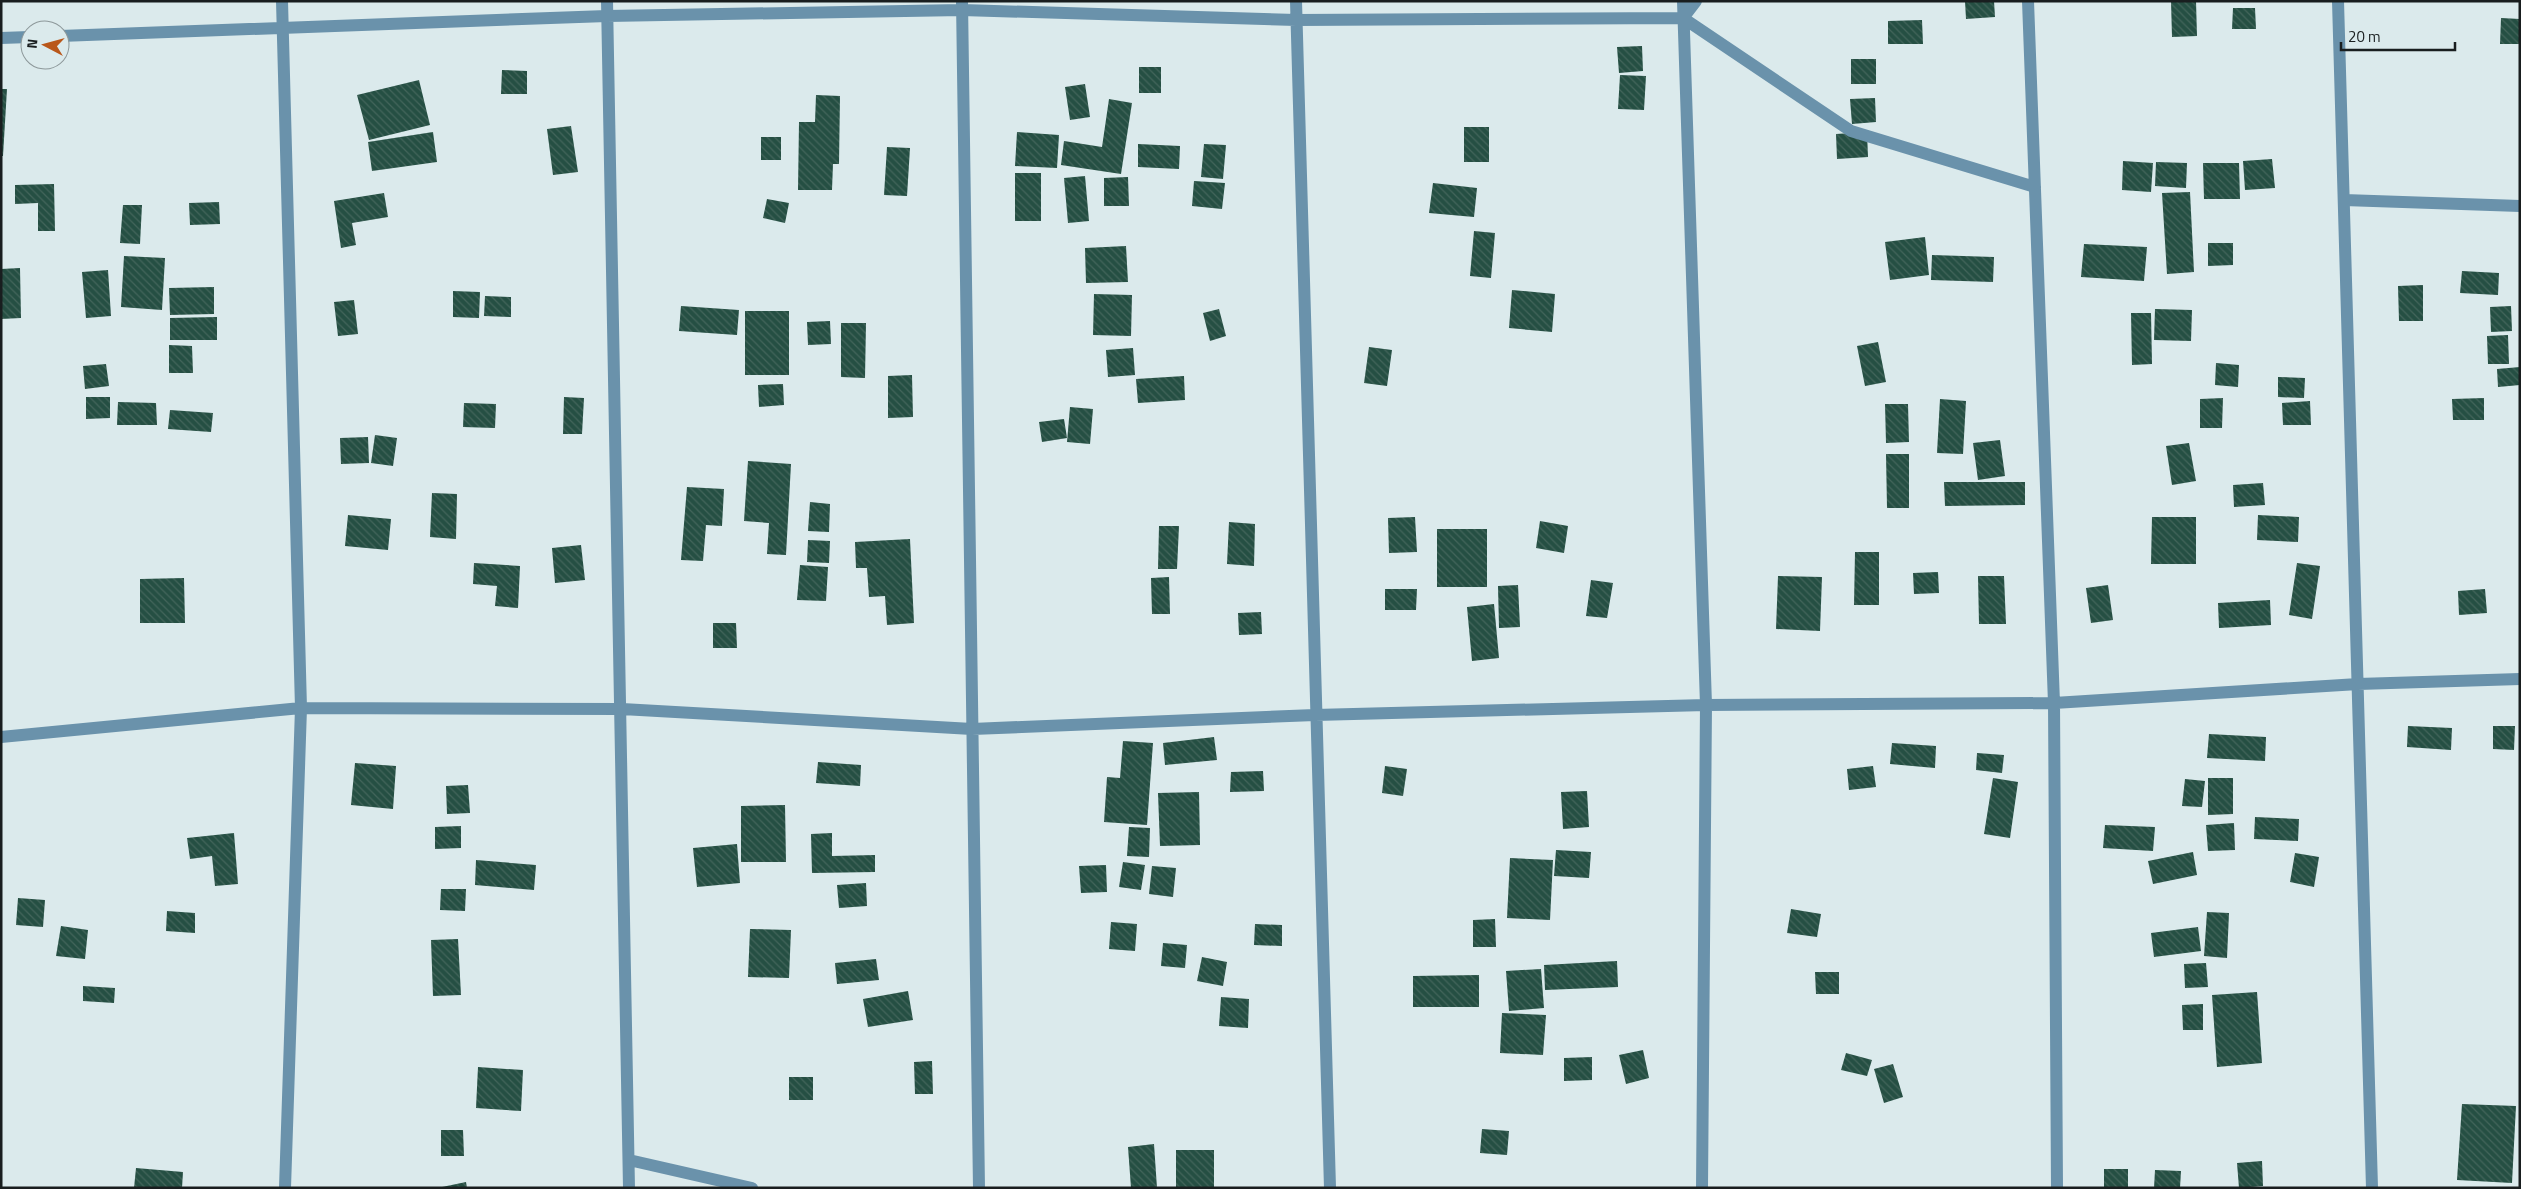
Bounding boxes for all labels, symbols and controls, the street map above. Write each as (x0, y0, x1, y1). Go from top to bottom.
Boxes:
north arrow (20, 20, 70, 70)
scale bar (2341, 20, 2455, 52)
text: 20 m (2348, 25, 2381, 48)
text: N (21, 38, 43, 50)

